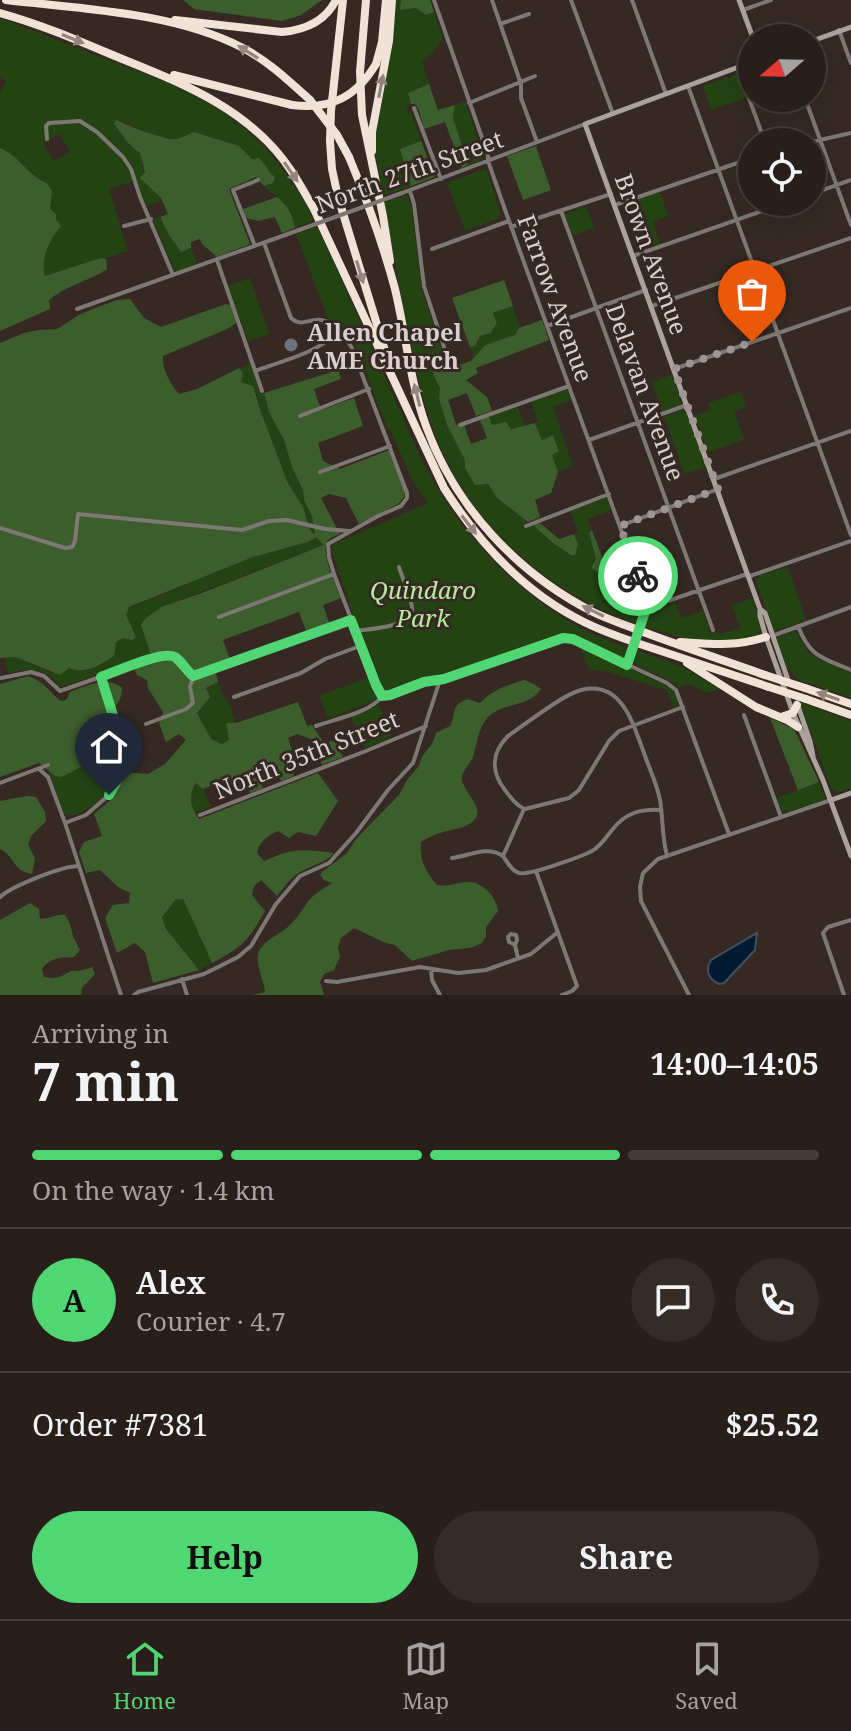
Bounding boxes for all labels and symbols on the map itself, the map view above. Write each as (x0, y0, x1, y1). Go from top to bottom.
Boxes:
north arrow (738, 24, 826, 112)
one-way arrow (61, 33, 85, 46)
one-way arrow (238, 45, 259, 60)
one-way arrow (376, 73, 388, 98)
street label: North 27th Street (311, 122, 507, 220)
one-way arrow (283, 162, 298, 183)
street label: Brown Avenue (608, 169, 696, 339)
street label: Farrow Avenue (510, 210, 602, 386)
one-way arrow (354, 260, 367, 284)
pin (718, 260, 786, 342)
street label: Delavan Avenue (599, 299, 693, 485)
place label: Allen Chapel AME Church (307, 315, 463, 376)
marker: Allen Chapel AME Church (282, 336, 300, 354)
one-way arrow (411, 382, 423, 407)
one-way arrow (461, 514, 477, 535)
courier (598, 536, 678, 616)
park label: Quindaro Park (370, 573, 476, 634)
one-way arrow (581, 604, 605, 618)
one-way arrow (816, 689, 840, 701)
street label: North 35th Street (208, 702, 404, 806)
pin (75, 713, 143, 795)

